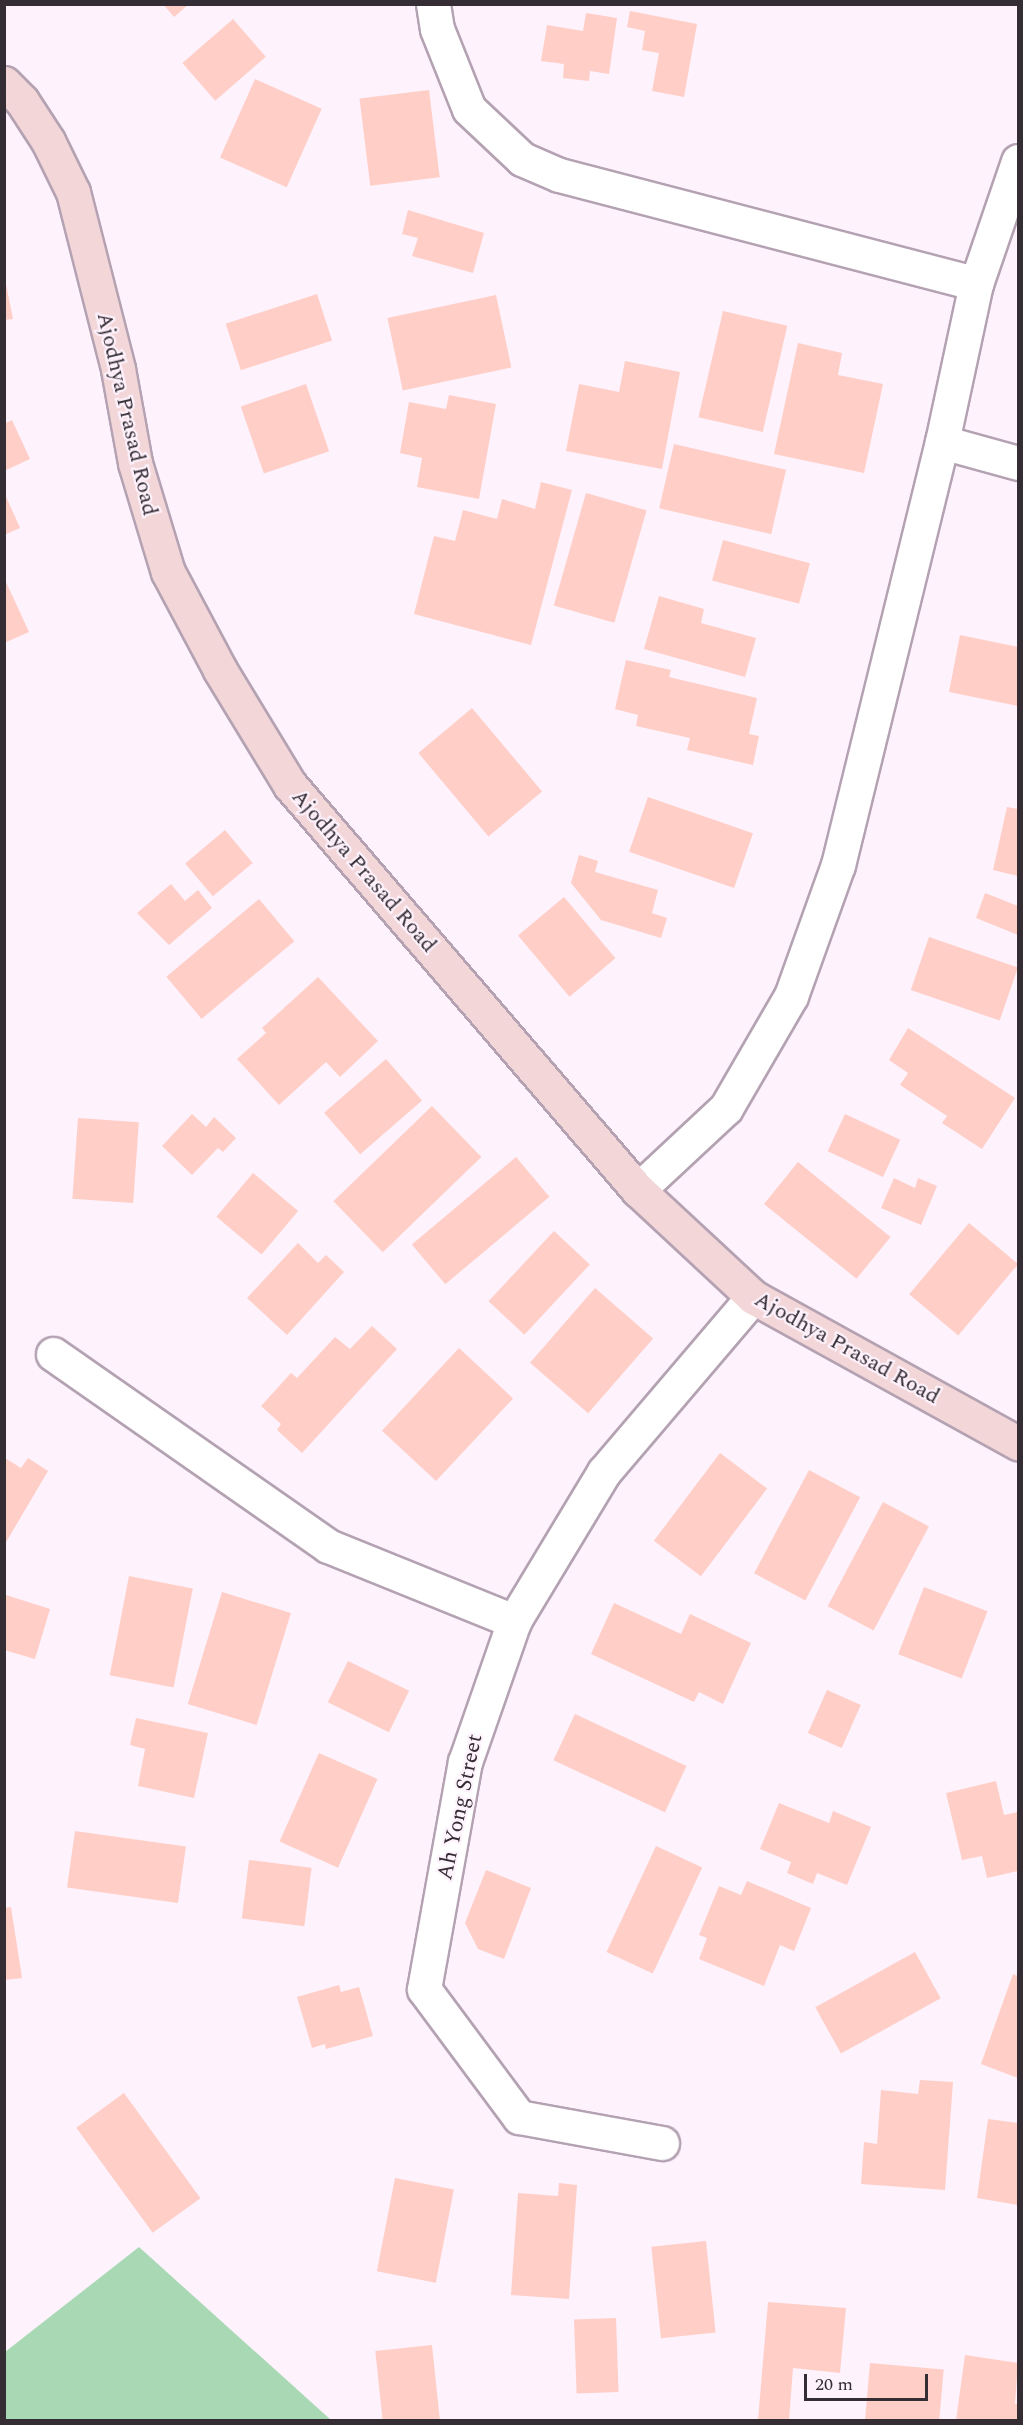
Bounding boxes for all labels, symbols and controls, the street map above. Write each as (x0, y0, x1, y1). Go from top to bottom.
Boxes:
street label: Ajodhya Prasad Road (91, 310, 163, 518)
street label: Ajodhya Prasad Road (286, 784, 442, 958)
street label: Ajodhya Prasad Road (750, 1286, 944, 1410)
street label: Ah Yong Street (432, 1732, 488, 1882)
scale bar (807, 2362, 932, 2400)
text: 20 m (815, 2371, 853, 2398)

